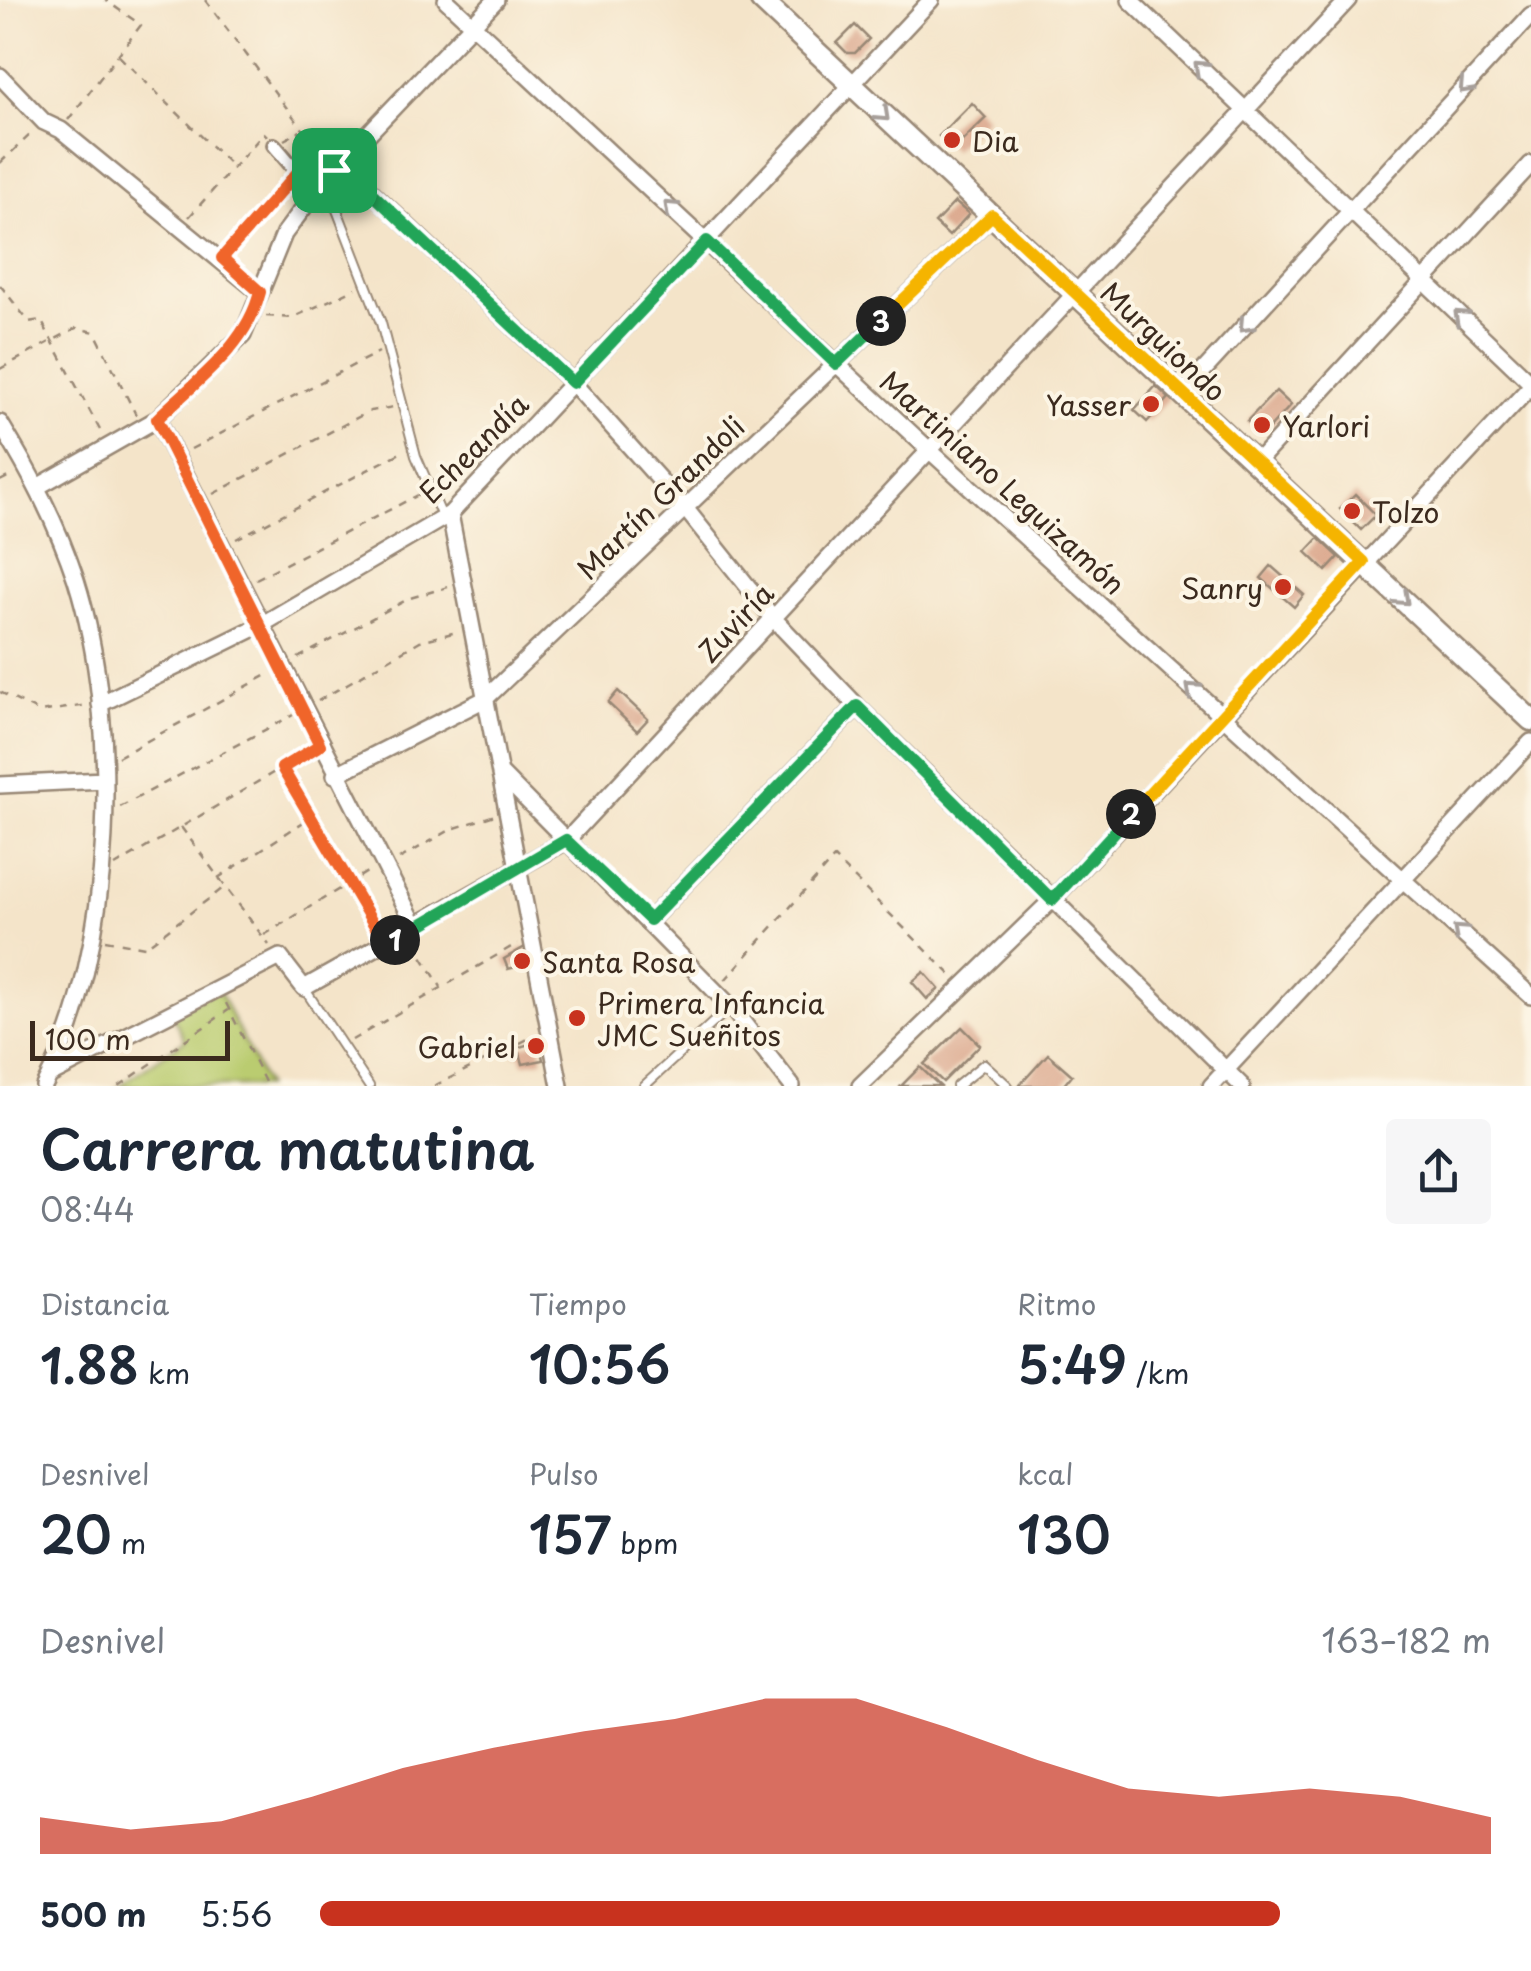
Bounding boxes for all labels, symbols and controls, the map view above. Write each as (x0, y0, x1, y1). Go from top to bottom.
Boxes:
one-way arrow (1194, 61, 1212, 79)
one-way arrow (1459, 75, 1477, 94)
one-way arrow (871, 103, 890, 121)
place label: Dia (972, 119, 1020, 162)
pin (292, 128, 377, 213)
marker: Dia (941, 129, 963, 151)
icon: arrive (307, 143, 362, 198)
one-way arrow (664, 201, 682, 219)
street label: Murguiondo (1091, 271, 1237, 411)
pin: 3 (856, 296, 906, 346)
text: 3 (872, 299, 890, 342)
one-way arrow (1454, 310, 1472, 328)
one-way arrow (1239, 314, 1257, 333)
street label: Martiniano Leguizamón (871, 360, 1135, 604)
street label: Echeandía (408, 383, 538, 513)
place label: Yasser (1046, 383, 1131, 426)
marker: Yasser (1140, 393, 1162, 415)
place label: Yarlori (1282, 404, 1370, 447)
street label: Martín Grandoli (566, 405, 754, 589)
marker: Yarlori (1251, 414, 1273, 436)
place label: Tolzo (1372, 490, 1439, 533)
marker: Tolzo (1341, 500, 1363, 522)
place label: Sanry (1181, 566, 1263, 609)
street label: Zuviría (687, 572, 783, 671)
marker: Sanry (1272, 576, 1294, 598)
one-way arrow (1391, 587, 1409, 605)
one-way arrow (1185, 682, 1204, 700)
pin: 2 (1106, 789, 1156, 839)
text: 2 (1121, 792, 1141, 835)
pin: 1 (370, 915, 420, 965)
text: 1 (388, 918, 402, 961)
one-way arrow (1452, 924, 1471, 942)
place label: Santa Rosa (542, 940, 696, 983)
marker: Santa Rosa (511, 950, 533, 972)
place label: Primera Infancia JMC Sueñitos (597, 981, 825, 1056)
marker: Primera Infancia JMC Sueñitos (566, 1007, 588, 1029)
scale bar (30, 1016, 230, 1060)
text: 100 m (45, 1017, 131, 1060)
place label: Gabriel (418, 1025, 516, 1068)
marker: Gabriel (525, 1035, 547, 1057)
text: Carrera matutina (40, 1106, 535, 1189)
button: share (1386, 1119, 1491, 1224)
text: 08:44 (40, 1185, 135, 1233)
text: Distancia (40, 1282, 169, 1325)
text: Tiempo (529, 1282, 627, 1325)
text: Ritmo (1017, 1282, 1096, 1325)
text: 1.88 (40, 1325, 139, 1401)
text: 10:56 (529, 1325, 670, 1401)
text: 5:49 (1017, 1325, 1127, 1401)
text: km (139, 1351, 190, 1394)
text: /km (1127, 1351, 1190, 1394)
text: Desnivel (40, 1452, 149, 1495)
text: Pulso (529, 1452, 599, 1495)
text: kcal (1017, 1452, 1073, 1495)
text: 20 (40, 1495, 112, 1571)
text: 157 (529, 1495, 611, 1571)
text: 130 (1017, 1495, 1111, 1571)
text: m (112, 1521, 146, 1564)
text: bpm (611, 1521, 679, 1564)
text: Desnivel (40, 1616, 165, 1664)
text: 163–182 m (1322, 1616, 1491, 1664)
text: 500 m (40, 1890, 146, 1938)
text: 5:56 (200, 1890, 273, 1938)

